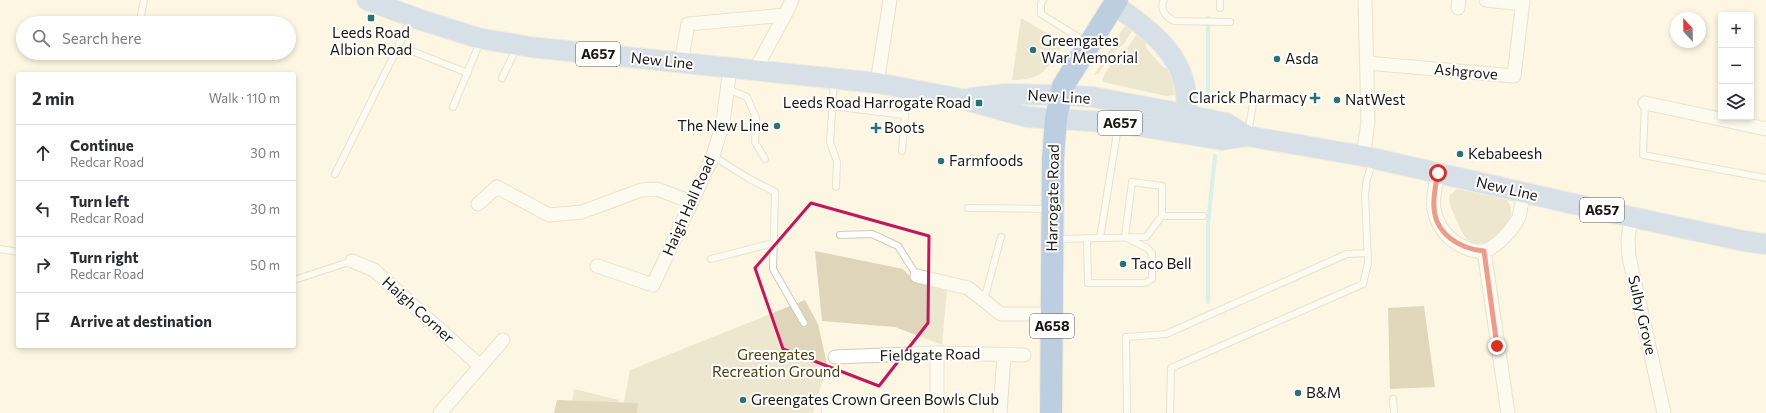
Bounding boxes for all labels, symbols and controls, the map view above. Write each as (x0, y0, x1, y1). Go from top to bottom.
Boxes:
north arrow (1670, 12, 1706, 48)
map controls (1718, 12, 1754, 120)
button: + (1718, 12, 1754, 48)
marker: Leeds Road Albion Road (366, 13, 376, 23)
search box (16, 16, 296, 60)
place label: Leeds Road Albion Road (330, 23, 412, 58)
icon: search (30, 27, 52, 49)
text: Search here (62, 29, 141, 47)
place label: Greengates War Memorial (1041, 31, 1138, 66)
road number: A657 (576, 42, 620, 66)
marker: Greengates War Memorial (1028, 45, 1038, 55)
street label: New Line (630, 48, 694, 72)
button: − (1718, 48, 1754, 84)
place label: Asda (1285, 49, 1319, 67)
marker: Asda (1272, 54, 1282, 64)
street label: Ashgrove (1434, 59, 1499, 83)
button: layers (1718, 84, 1754, 120)
street label: New Line (1027, 85, 1091, 107)
text: 2 min (32, 88, 74, 109)
place label: Clarick Pharmacy (1189, 88, 1307, 106)
text: Walk · 110 m (209, 90, 280, 106)
place label: NatWest (1345, 90, 1405, 108)
place label: Leeds Road Harrogate Road (783, 93, 971, 111)
marker: Clarick Pharmacy (1310, 93, 1320, 103)
marker: NatWest (1332, 95, 1342, 105)
marker: Leeds Road Harrogate Road (974, 98, 984, 108)
road number: A657 (1098, 111, 1142, 135)
place label: The New Line (677, 116, 769, 134)
place label: Boots (884, 118, 925, 136)
marker: The New Line (772, 121, 782, 131)
marker: Boots (871, 123, 881, 133)
text: Continue (70, 136, 134, 154)
icon: ahead (32, 142, 54, 164)
street label: Harrogate Road (1042, 144, 1062, 252)
place label: Kebabeesh (1468, 144, 1542, 162)
text: 30 m (250, 145, 280, 161)
marker: Kebabeesh (1455, 149, 1465, 159)
place label: Farmfoods (949, 151, 1023, 169)
street label: Haigh Hall Road (658, 153, 718, 258)
text: Redcar Road (70, 154, 144, 170)
marker: Farmfoods (936, 156, 946, 166)
route start (1429, 164, 1447, 182)
street label: New Line (1475, 172, 1540, 204)
text: Turn left (70, 192, 129, 210)
icon: left (32, 198, 54, 220)
road number: A657 (1580, 198, 1624, 222)
text: 30 m (250, 201, 280, 217)
text: Redcar Road (70, 210, 144, 226)
text: Turn right (70, 248, 139, 266)
icon: right (32, 254, 54, 276)
place label: Taco Bell (1131, 254, 1192, 272)
text: 50 m (250, 257, 280, 273)
marker: Taco Bell (1118, 259, 1128, 269)
text: Redcar Road (70, 266, 144, 282)
street label: Haigh Corner (379, 272, 458, 346)
street label: Sulby Grove (1625, 273, 1661, 356)
icon: arrive (32, 310, 54, 332)
text: Arrive at destination (70, 312, 212, 330)
road number: A658 (1030, 314, 1074, 338)
route end (1488, 337, 1506, 355)
street label: Fieldgate Road (880, 344, 980, 364)
park label: Greengates Recreation Ground (712, 345, 840, 380)
place label: B&M (1306, 383, 1341, 401)
marker: B&M (1293, 388, 1303, 398)
place label: Greengates Crown Green Bowls Club (751, 390, 999, 408)
marker: Greengates Crown Green Bowls Club (738, 395, 748, 405)

